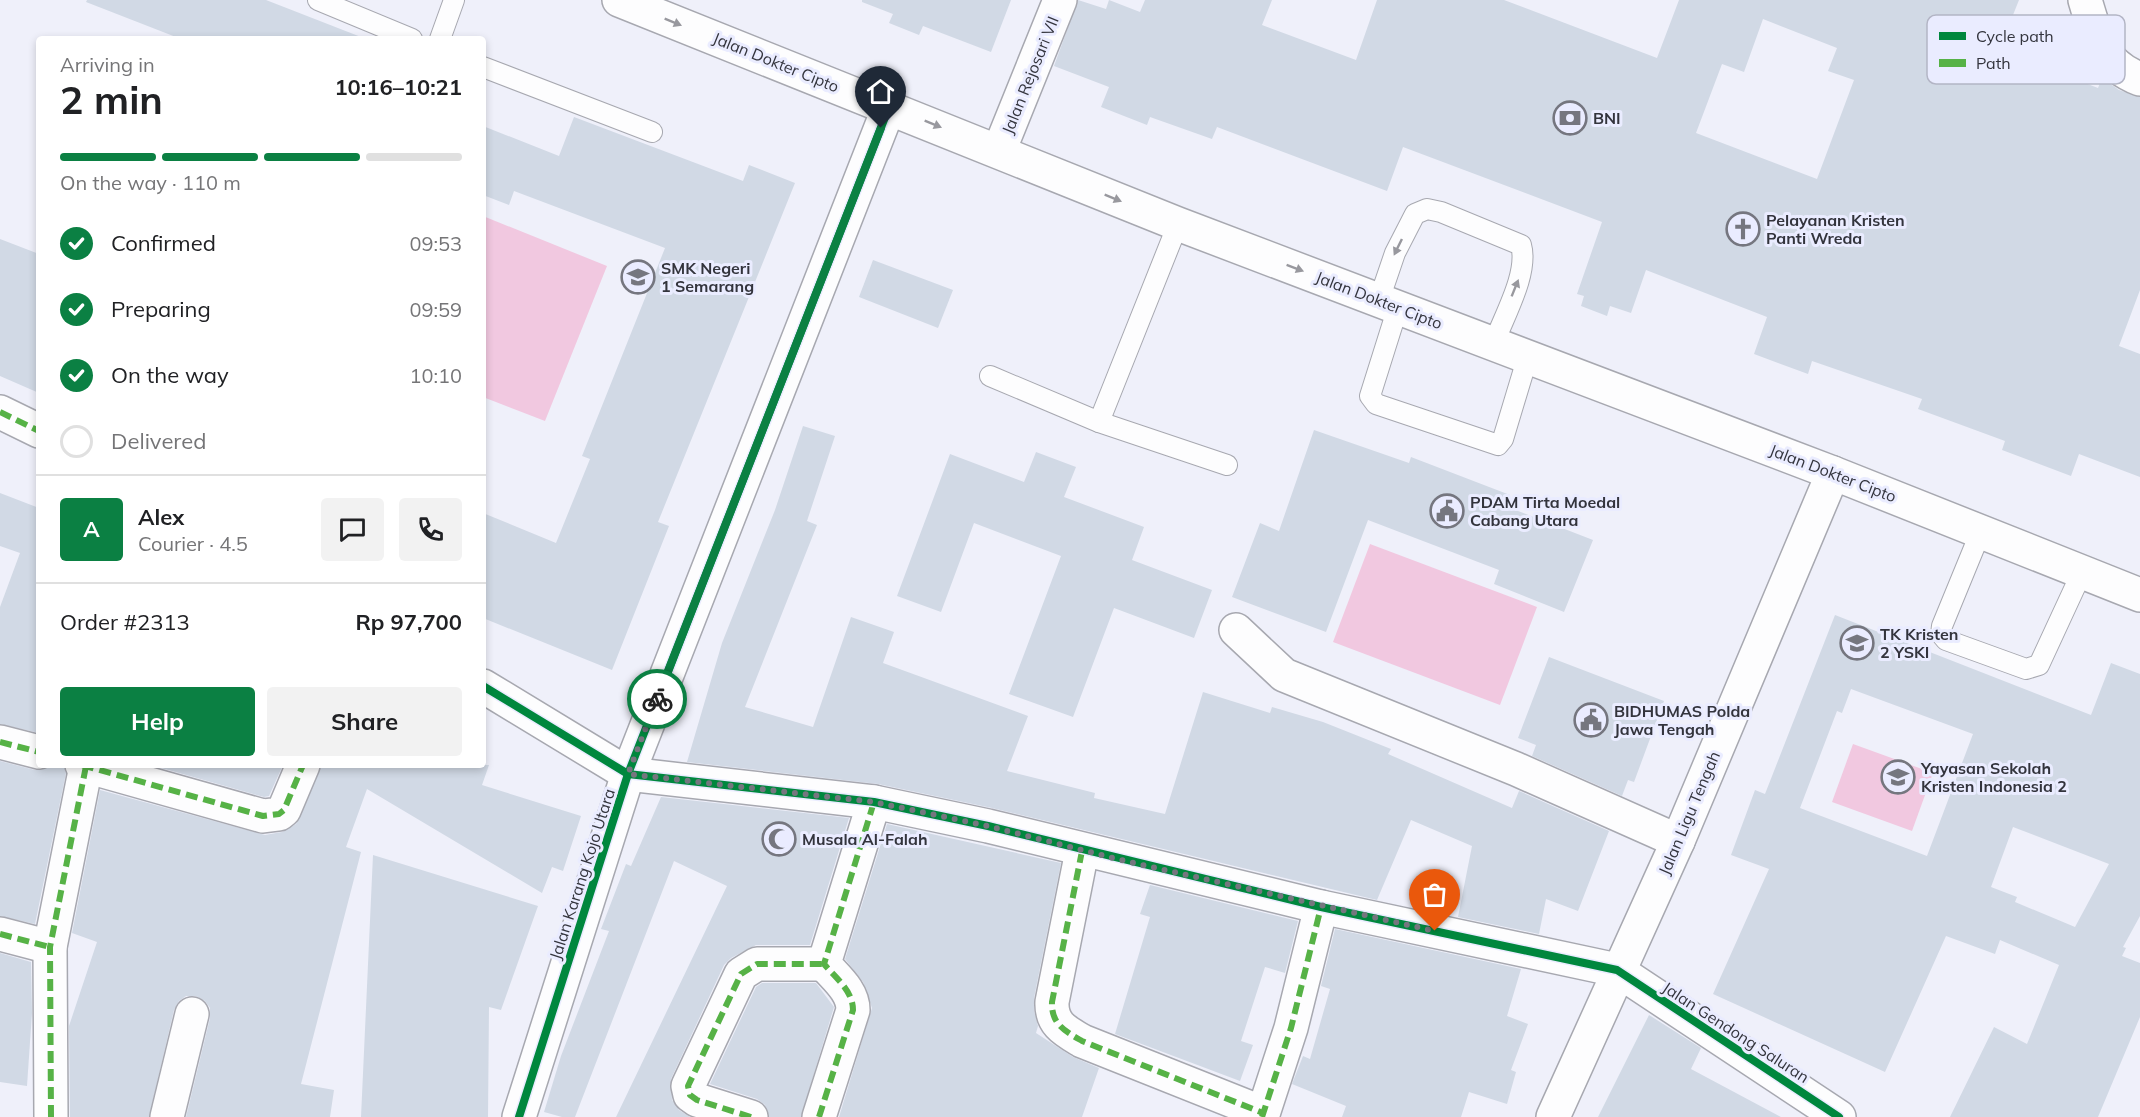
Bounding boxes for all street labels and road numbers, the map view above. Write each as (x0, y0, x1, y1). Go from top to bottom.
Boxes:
street label: Jalan Rejosari VII (997, 13, 1063, 137)
street label: Jalan Dokter Cipto (710, 28, 842, 96)
street label: Jalan Dokter Cipto (1313, 267, 1445, 333)
street label: Jalan Dokter Cipto (1767, 440, 1899, 506)
street label: Jalan Ligu Tengah (1654, 748, 1724, 878)
street label: Jalan Karang Kojo Utara (545, 786, 619, 962)
street label: Jalan Gendong Saluran (1659, 977, 1813, 1087)

